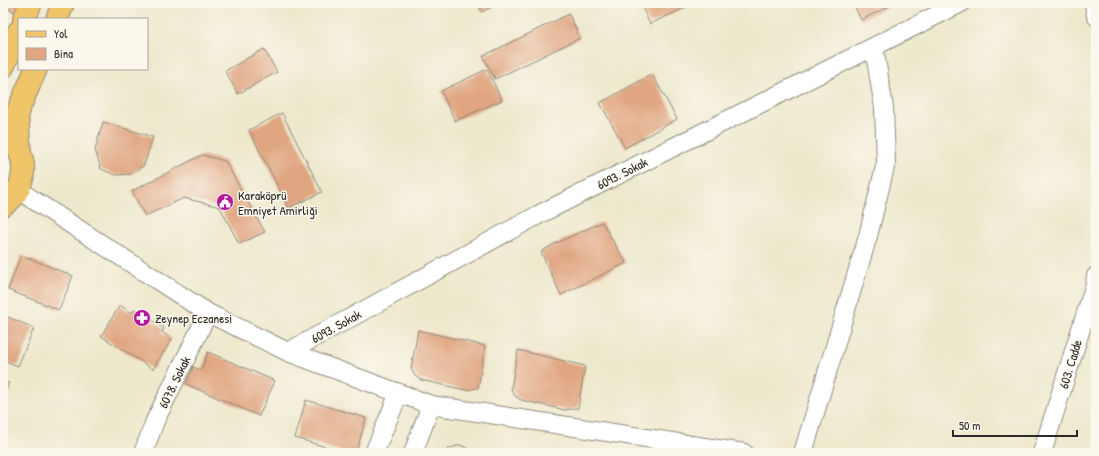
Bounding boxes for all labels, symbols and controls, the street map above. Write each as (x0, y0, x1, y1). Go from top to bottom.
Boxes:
legend (18, 18, 148, 70)
text: Yol (54, 25, 68, 42)
text: Bina (54, 45, 73, 62)
street label: 6093. Sokak (594, 152, 651, 193)
place label: Karaköprü Emniyet Amirliği (238, 186, 318, 219)
public building icon: Karaköprü Emniyet Amirliği (215, 192, 235, 212)
street label: 6093. Sokak (308, 305, 365, 347)
pharmacy icon: Zeynep Eczanesi (132, 308, 152, 328)
place label: Zeynep Eczanesi (155, 309, 232, 327)
street label: 603. Cadde (1054, 337, 1086, 391)
street label: 6078. Sokak (154, 352, 195, 411)
scale bar (953, 412, 1077, 438)
text: 50 m (959, 417, 980, 434)

